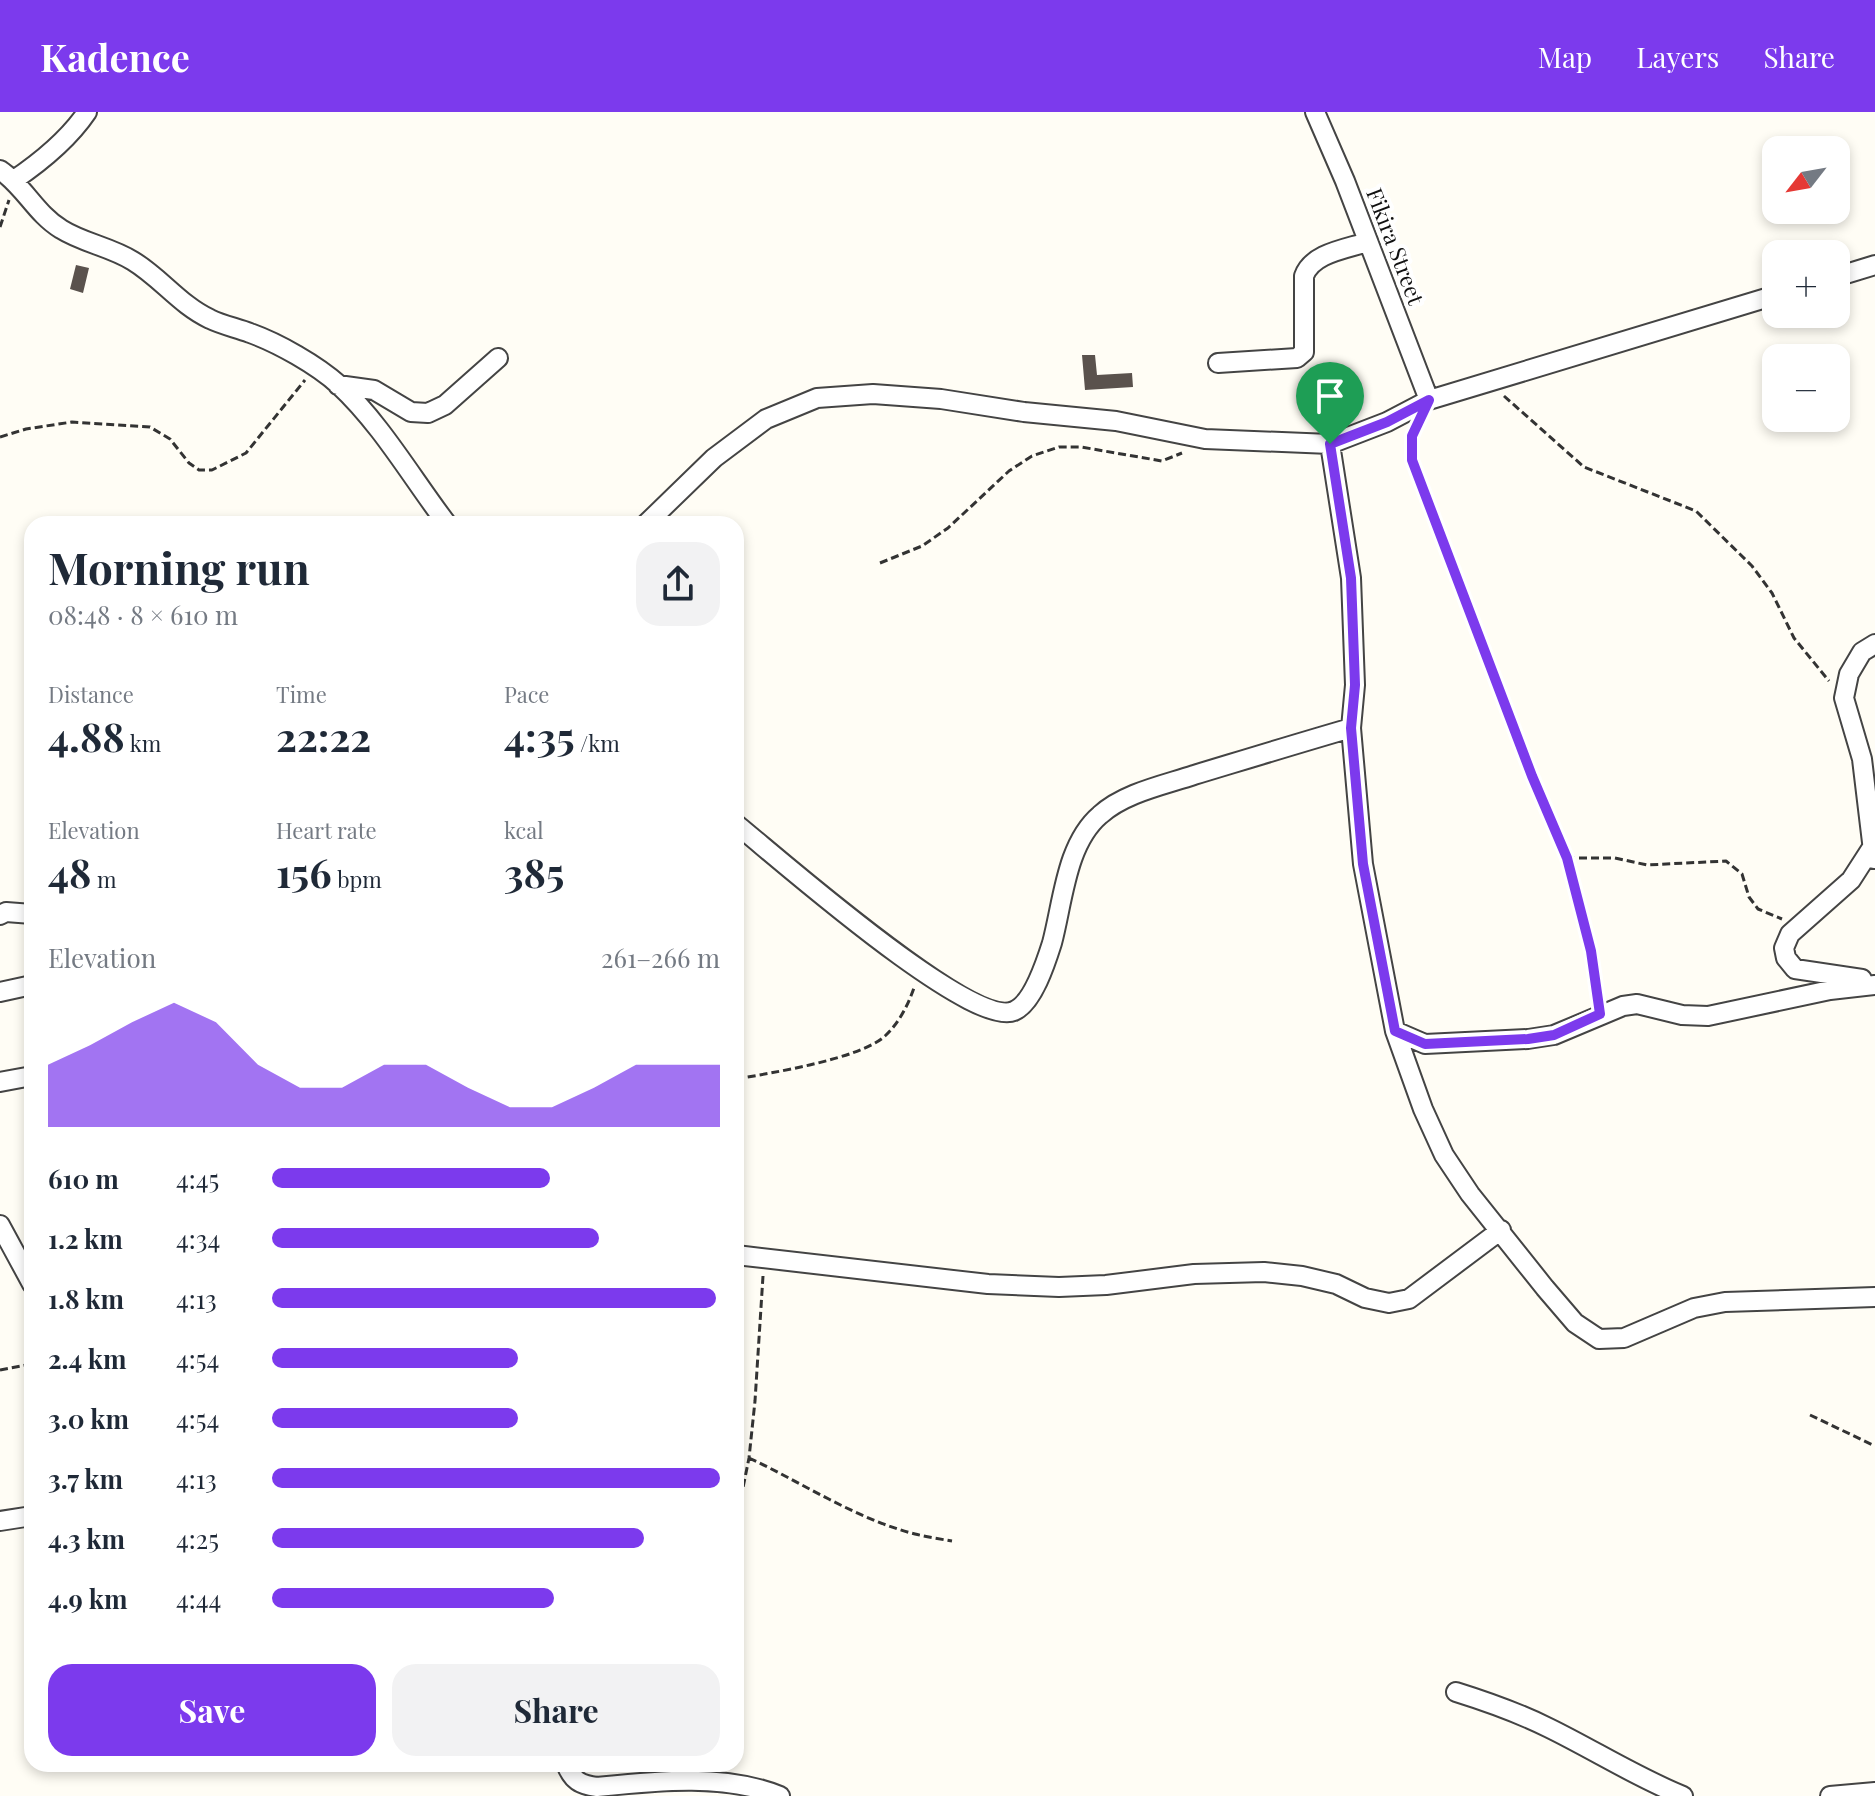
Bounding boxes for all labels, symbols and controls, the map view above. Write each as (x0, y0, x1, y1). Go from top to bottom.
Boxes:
text: Kadence (40, 31, 190, 82)
text: Map (1538, 38, 1592, 75)
text: Layers (1636, 38, 1719, 75)
text: Share (1763, 38, 1835, 75)
north arrow (1762, 136, 1850, 224)
map controls (1762, 136, 1850, 432)
street label: Fikira Street (1360, 183, 1432, 310)
button: + (1762, 240, 1850, 328)
button: − (1762, 344, 1850, 432)
pin (1296, 362, 1364, 444)
icon: arrive (1308, 374, 1352, 418)
text: Morning run (48, 537, 310, 596)
button: share (636, 542, 720, 626)
text: 08:48 · 8 × 610 m (48, 597, 238, 632)
text: Distance (48, 679, 134, 709)
text: Time (276, 679, 327, 709)
text: Pace (504, 679, 550, 709)
text: 4.88 (48, 709, 125, 762)
text: 22:22 (276, 709, 371, 762)
text: 4:35 (504, 709, 575, 762)
text: km (125, 728, 161, 758)
text: /km (575, 728, 620, 758)
text: Elevation (48, 815, 140, 845)
text: Heart rate (276, 815, 377, 845)
text: kcal (504, 815, 543, 845)
text: 48 (48, 845, 92, 898)
text: 156 (276, 845, 332, 898)
text: 385 (504, 845, 564, 898)
text: m (92, 864, 117, 894)
text: bpm (332, 864, 382, 894)
text: Elevation (48, 940, 156, 975)
text: 261–266 m (601, 940, 720, 975)
text: 610 m (48, 1161, 119, 1196)
text: 4:45 (176, 1161, 219, 1196)
text: 1.2 km (48, 1221, 123, 1256)
text: 4:34 (176, 1221, 220, 1256)
text: 1.8 km (48, 1281, 124, 1316)
text: 4:13 (176, 1281, 217, 1316)
text: 2.4 km (48, 1341, 127, 1376)
text: 4:54 (176, 1341, 219, 1376)
text: 3.0 km (48, 1401, 129, 1436)
text: 4:54 (176, 1401, 219, 1436)
text: 3.7 km (48, 1461, 123, 1496)
text: 4:13 (176, 1461, 217, 1496)
text: 4.3 km (48, 1521, 125, 1556)
text: 4:25 (176, 1521, 219, 1556)
text: 4.9 km (48, 1581, 127, 1616)
text: 4:44 (176, 1581, 221, 1616)
button: Save (48, 1664, 376, 1756)
button: Share (392, 1664, 720, 1756)

